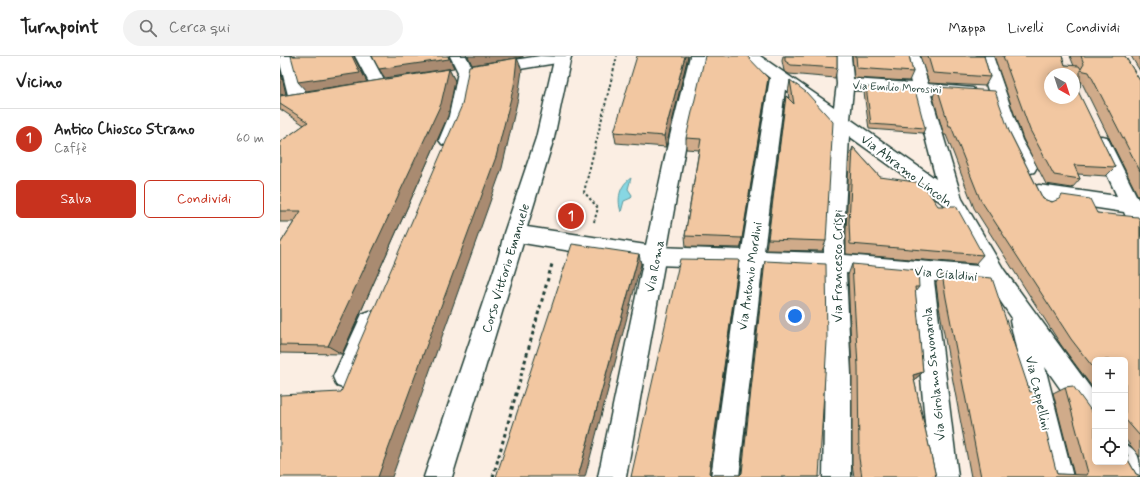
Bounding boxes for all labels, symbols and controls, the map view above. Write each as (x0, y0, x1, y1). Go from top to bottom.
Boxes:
search box (123, 10, 403, 46)
text: Turnpoint (20, 15, 99, 40)
icon: search (137, 17, 159, 39)
text: Cerca qui (169, 18, 230, 38)
text: Mappa (948, 19, 986, 37)
text: Livelli (1008, 19, 1044, 37)
text: Condividi (1066, 19, 1120, 37)
north arrow (1044, 68, 1080, 104)
text: Vicino (16, 71, 62, 93)
street label: Via Emilio Morosini (852, 79, 942, 97)
text: Antico Chiosco Strano (54, 120, 195, 140)
text: 1 (26, 130, 32, 147)
text: 60 m (236, 130, 264, 147)
street label: Via Abramo Lincoln (857, 131, 955, 211)
text: Caffè (54, 140, 86, 157)
button: Salva (16, 180, 136, 218)
button: Condividi (144, 180, 264, 218)
street label: Corso Vittorio Emanuele (479, 201, 534, 335)
pin: 1 (558, 201, 584, 231)
street label: Via Francesco Crispi (830, 209, 847, 322)
street label: Via Antonio Mordini (734, 221, 767, 332)
street label: Via Roma (642, 238, 669, 294)
street label: Via Cialdini (914, 263, 978, 286)
your location (785, 306, 805, 326)
street label: Via Girolamo Savonarola (919, 306, 950, 442)
street label: Via Cappellini (1021, 354, 1054, 432)
map controls (1092, 357, 1128, 465)
button: + (1092, 357, 1128, 393)
button: − (1092, 393, 1128, 429)
button: locate (1092, 429, 1128, 465)

